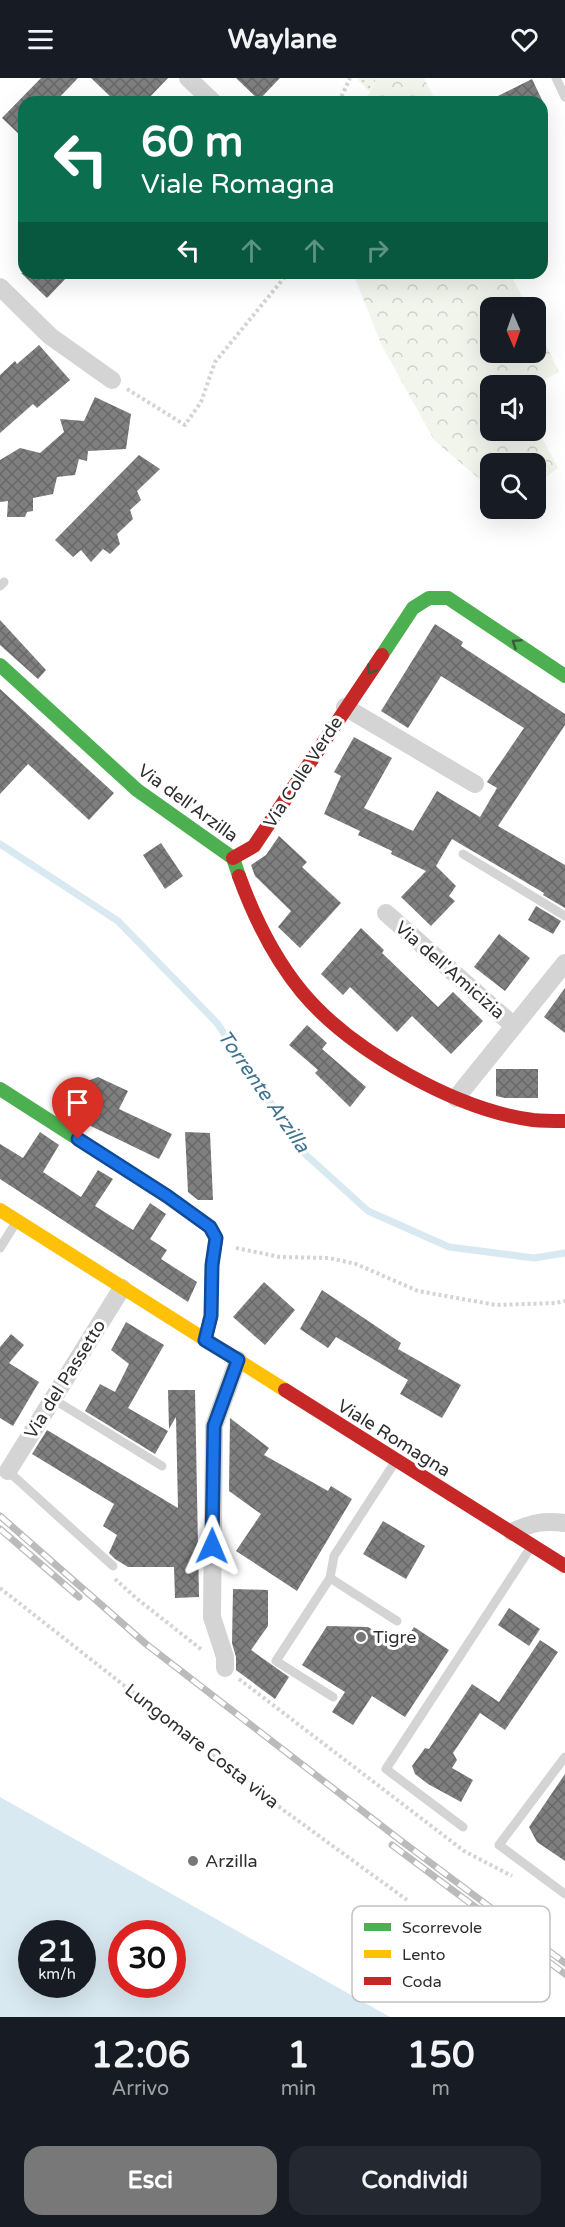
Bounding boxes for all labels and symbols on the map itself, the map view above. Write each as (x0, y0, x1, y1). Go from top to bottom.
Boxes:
north arrow (480, 297, 546, 363)
one-way arrow (512, 639, 523, 650)
one-way arrow (367, 663, 378, 674)
street label: Via Colle Verde (259, 712, 347, 832)
street label: Via dell'Arzilla (133, 759, 243, 847)
street label: Via dell'Amicizia (391, 916, 509, 1024)
water label: Torrente Arzilla (212, 1026, 315, 1158)
pin (52, 1077, 103, 1139)
street label: Via del Passetto (20, 1315, 110, 1443)
street label: Viale Romagna (333, 1394, 455, 1482)
position arrow (180, 1514, 244, 1578)
place label: Tigre (373, 1626, 416, 1648)
marker: Tigre (354, 1630, 368, 1644)
street label: Lungomare Costa viva (120, 1679, 284, 1813)
place label: Arzilla (205, 1850, 258, 1872)
marker: Arzilla (186, 1854, 200, 1868)
legend (352, 1906, 550, 2002)
text: Scorrevole (402, 1918, 482, 1938)
speed limit sign: 30 (108, 1920, 186, 1998)
text: Lento (402, 1945, 446, 1965)
text: Coda (402, 1972, 442, 1992)

